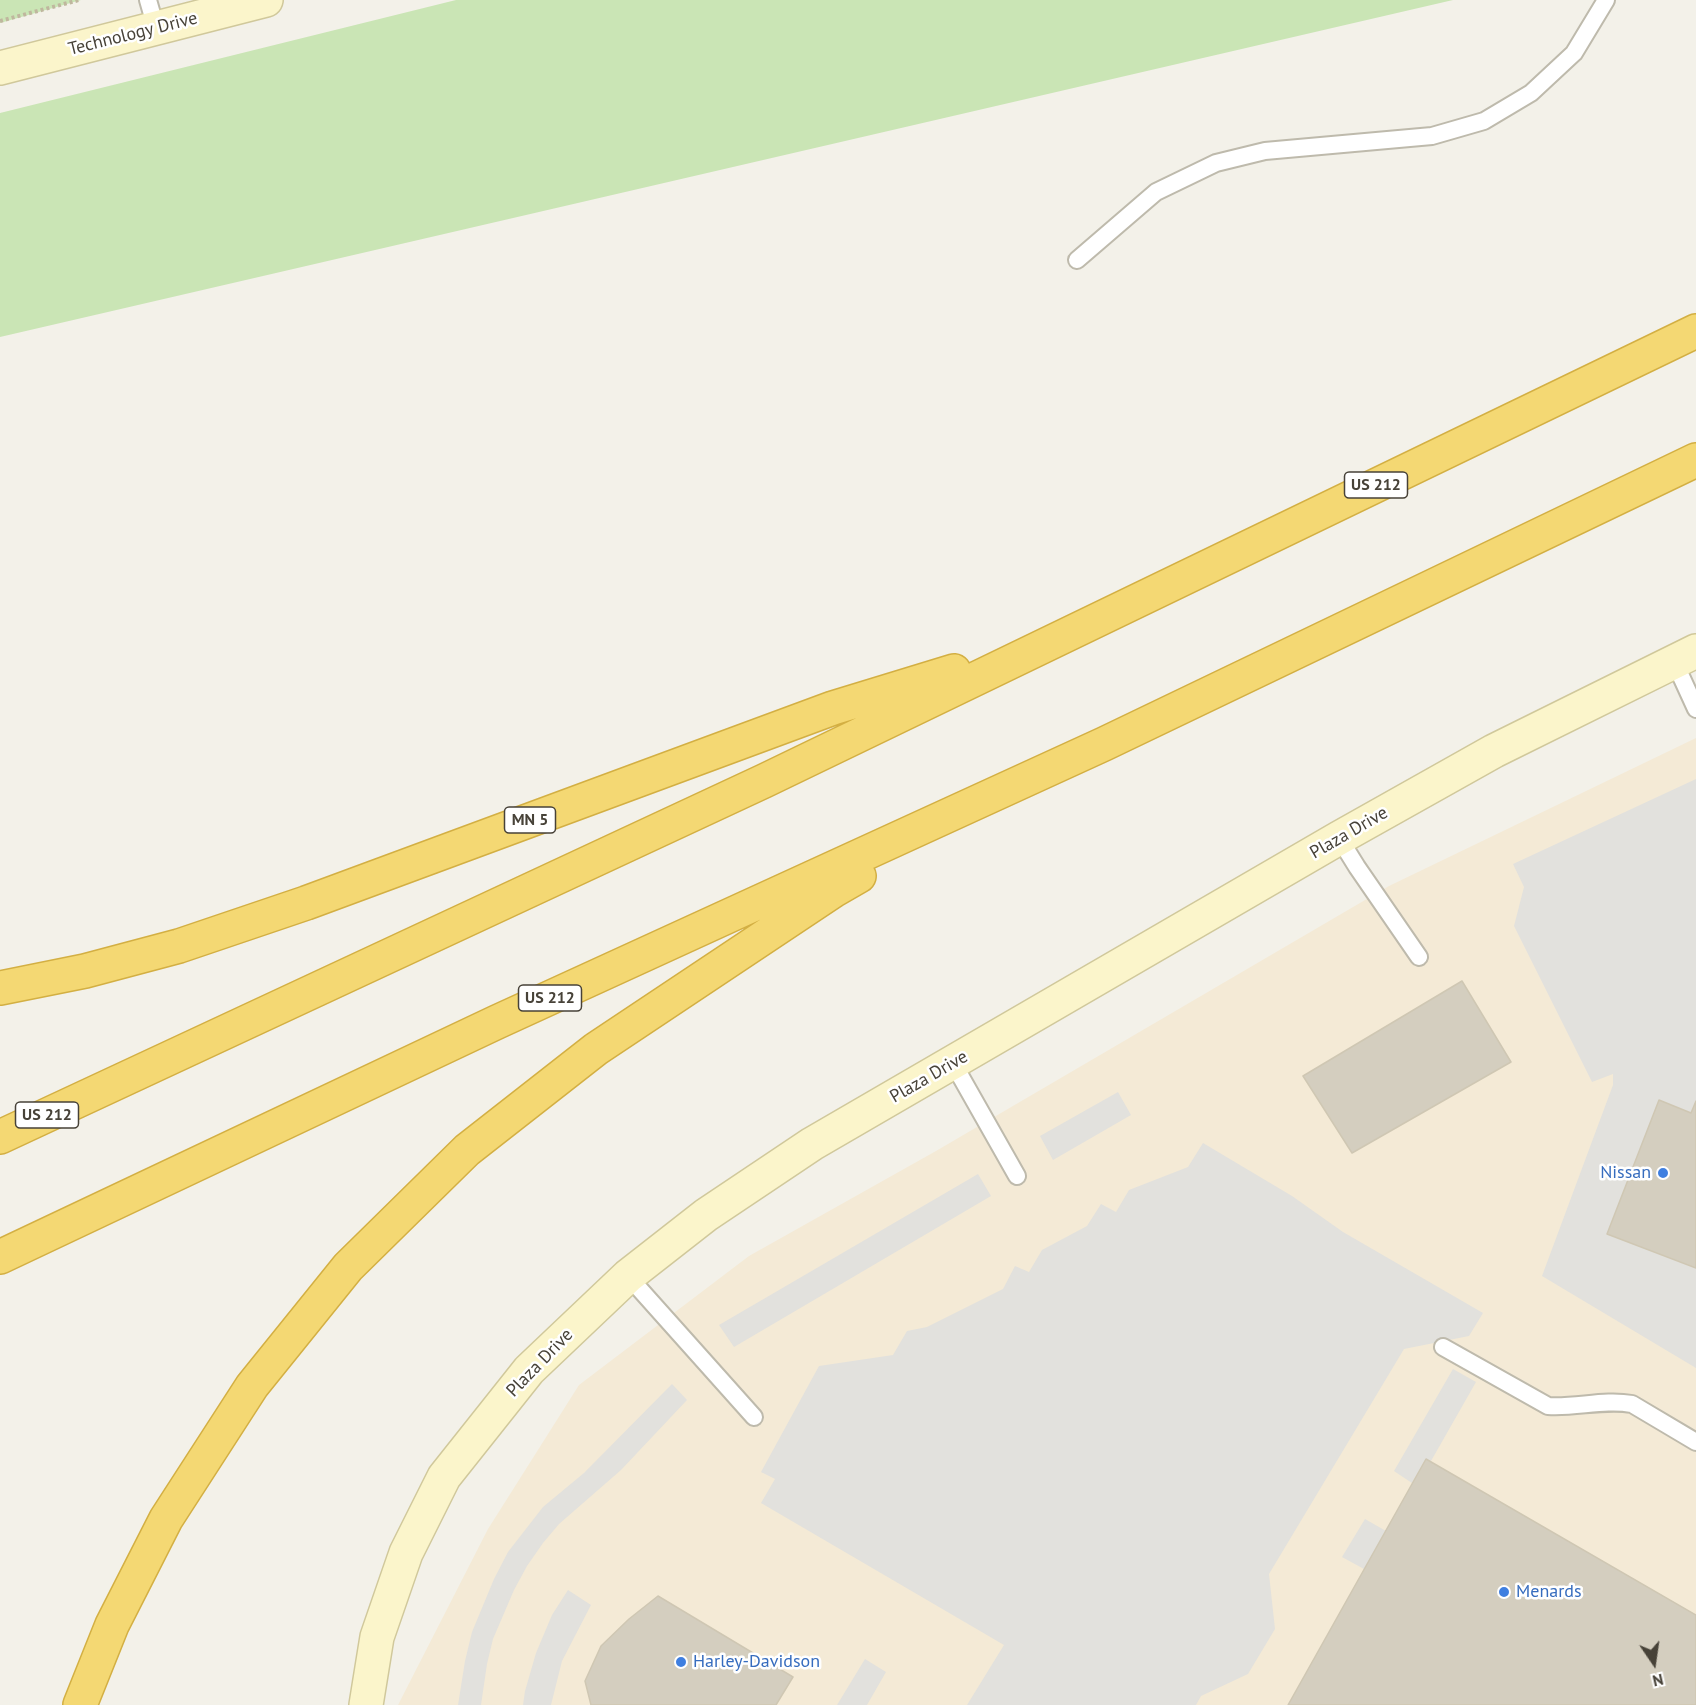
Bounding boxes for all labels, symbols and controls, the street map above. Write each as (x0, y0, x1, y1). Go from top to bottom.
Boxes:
street label: Technology Drive (66, 8, 200, 60)
road number: US 212 (1344, 472, 1408, 498)
street label: Plaza Drive (1306, 802, 1392, 864)
road number: MN 5 (504, 807, 556, 833)
road number: US 212 (518, 985, 582, 1011)
street label: Plaza Drive (886, 1046, 972, 1108)
road number: US 212 (15, 1102, 78, 1128)
place label: Nissan (1600, 1162, 1651, 1184)
marker: Nissan (1656, 1166, 1670, 1180)
street label: Plaza Drive (502, 1324, 578, 1402)
place label: Menards (1516, 1581, 1582, 1603)
marker: Menards (1497, 1585, 1511, 1599)
north arrow (1624, 1633, 1684, 1693)
place label: Harley-Davidson (693, 1651, 820, 1673)
marker: Harley-Davidson (674, 1655, 688, 1669)
text: N (1651, 1670, 1665, 1691)

